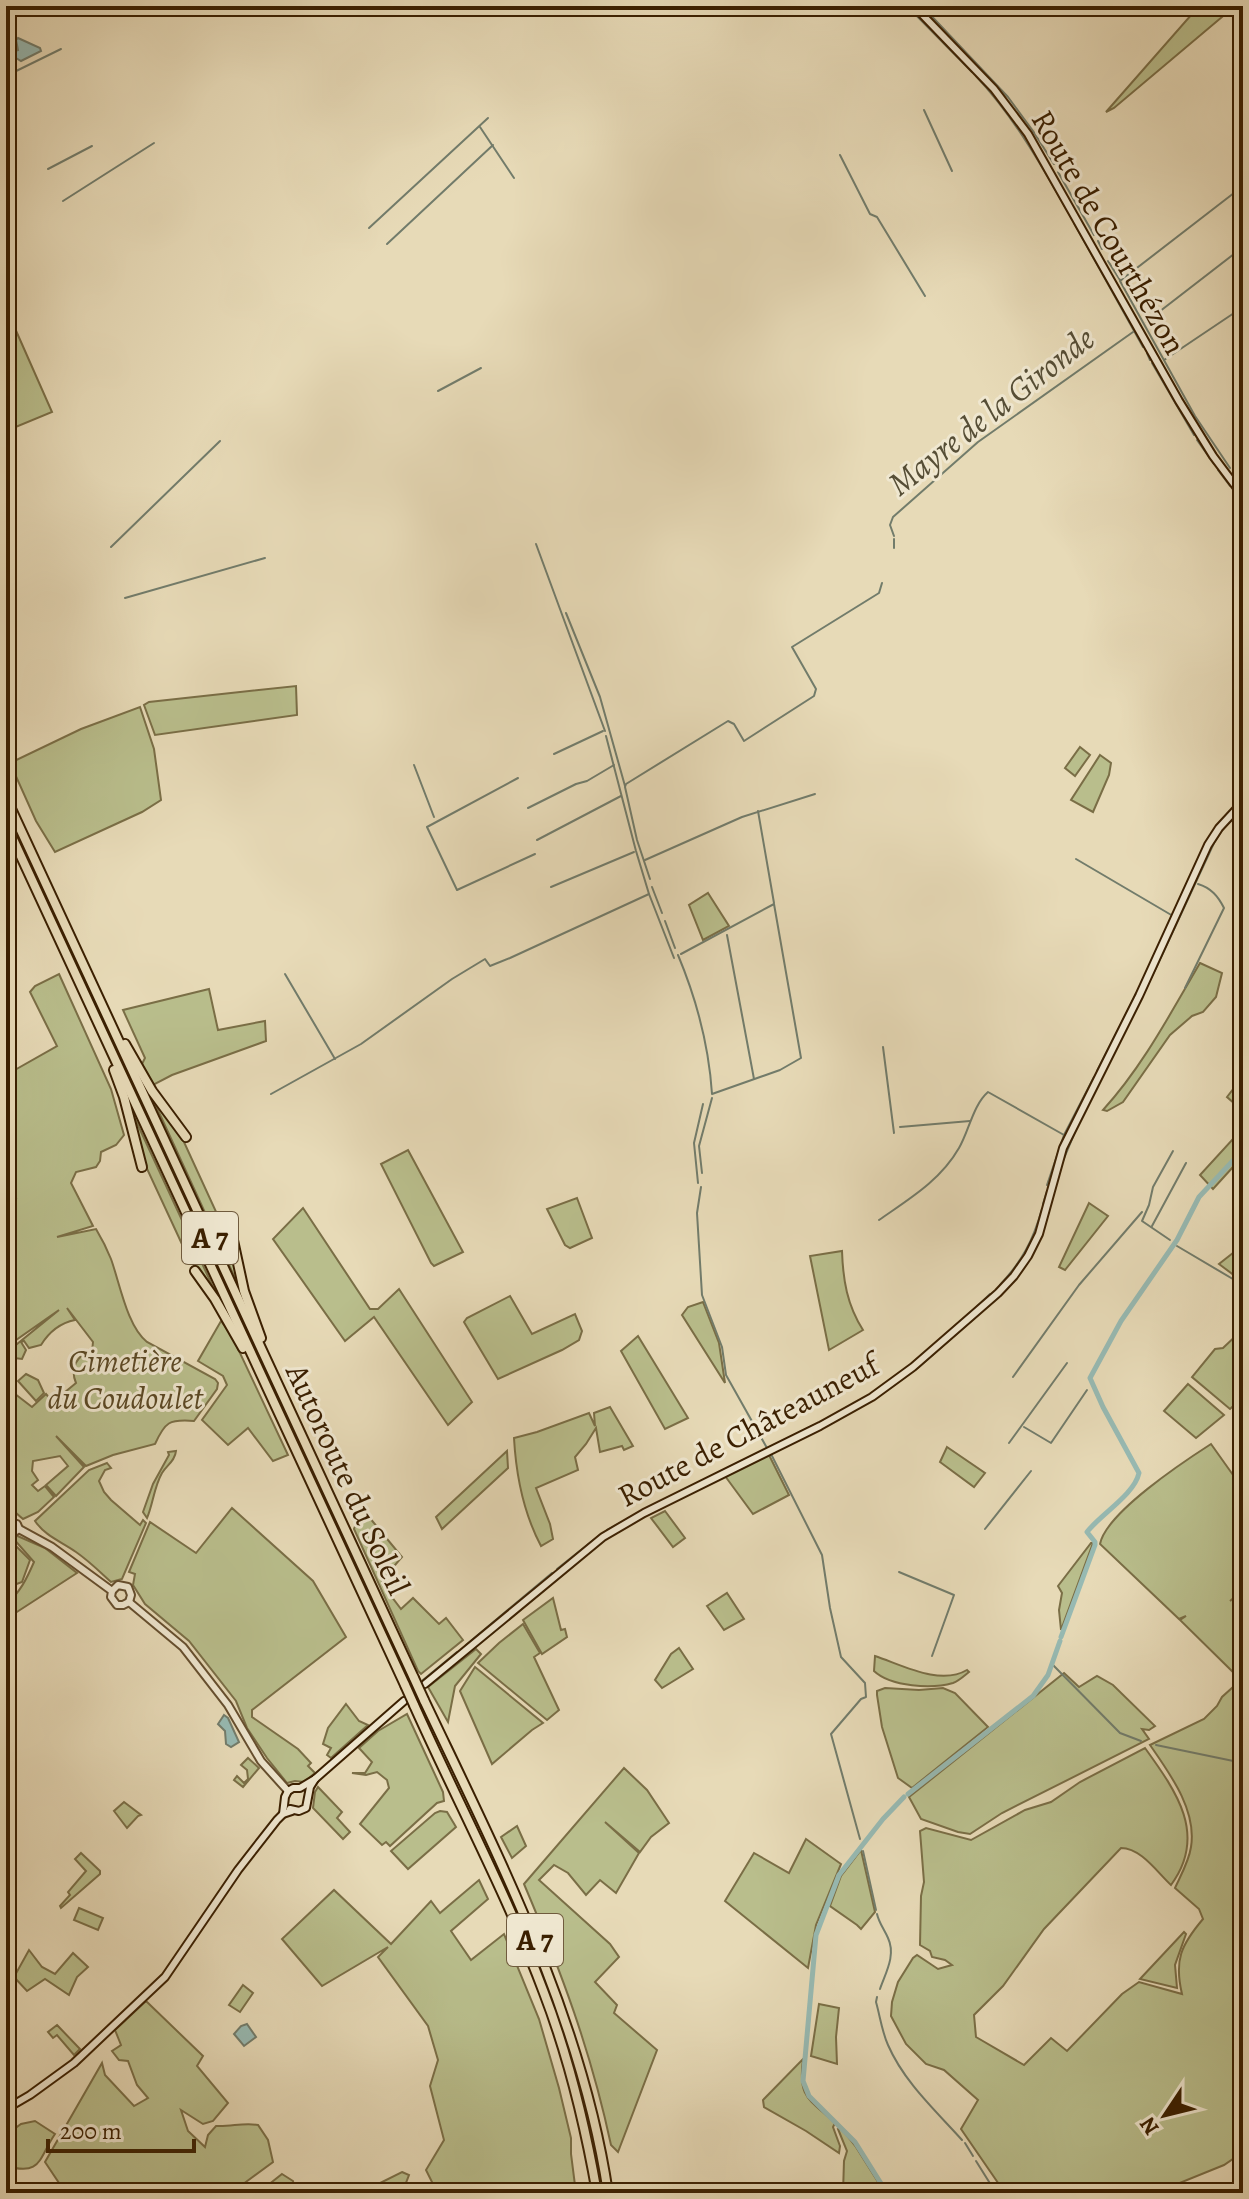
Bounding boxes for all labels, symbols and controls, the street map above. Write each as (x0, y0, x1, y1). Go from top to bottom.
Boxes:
street label: Route de Courthézon (1021, 101, 1197, 363)
water label: Mayre de la Gironde (878, 315, 1104, 507)
road number: A 7 (182, 1212, 238, 1264)
park label: Cimetière du Coudoulet (47, 1339, 204, 1420)
street label: Route de Châteauneuf (610, 1340, 890, 1517)
street label: Autoroute du Soleil (275, 1355, 421, 1602)
road number: A 7 (507, 1914, 563, 1966)
north arrow (1125, 2075, 1205, 2155)
scale bar (48, 2103, 194, 2153)
text: N (1133, 2111, 1166, 2141)
text: 200 m (60, 2115, 122, 2147)

